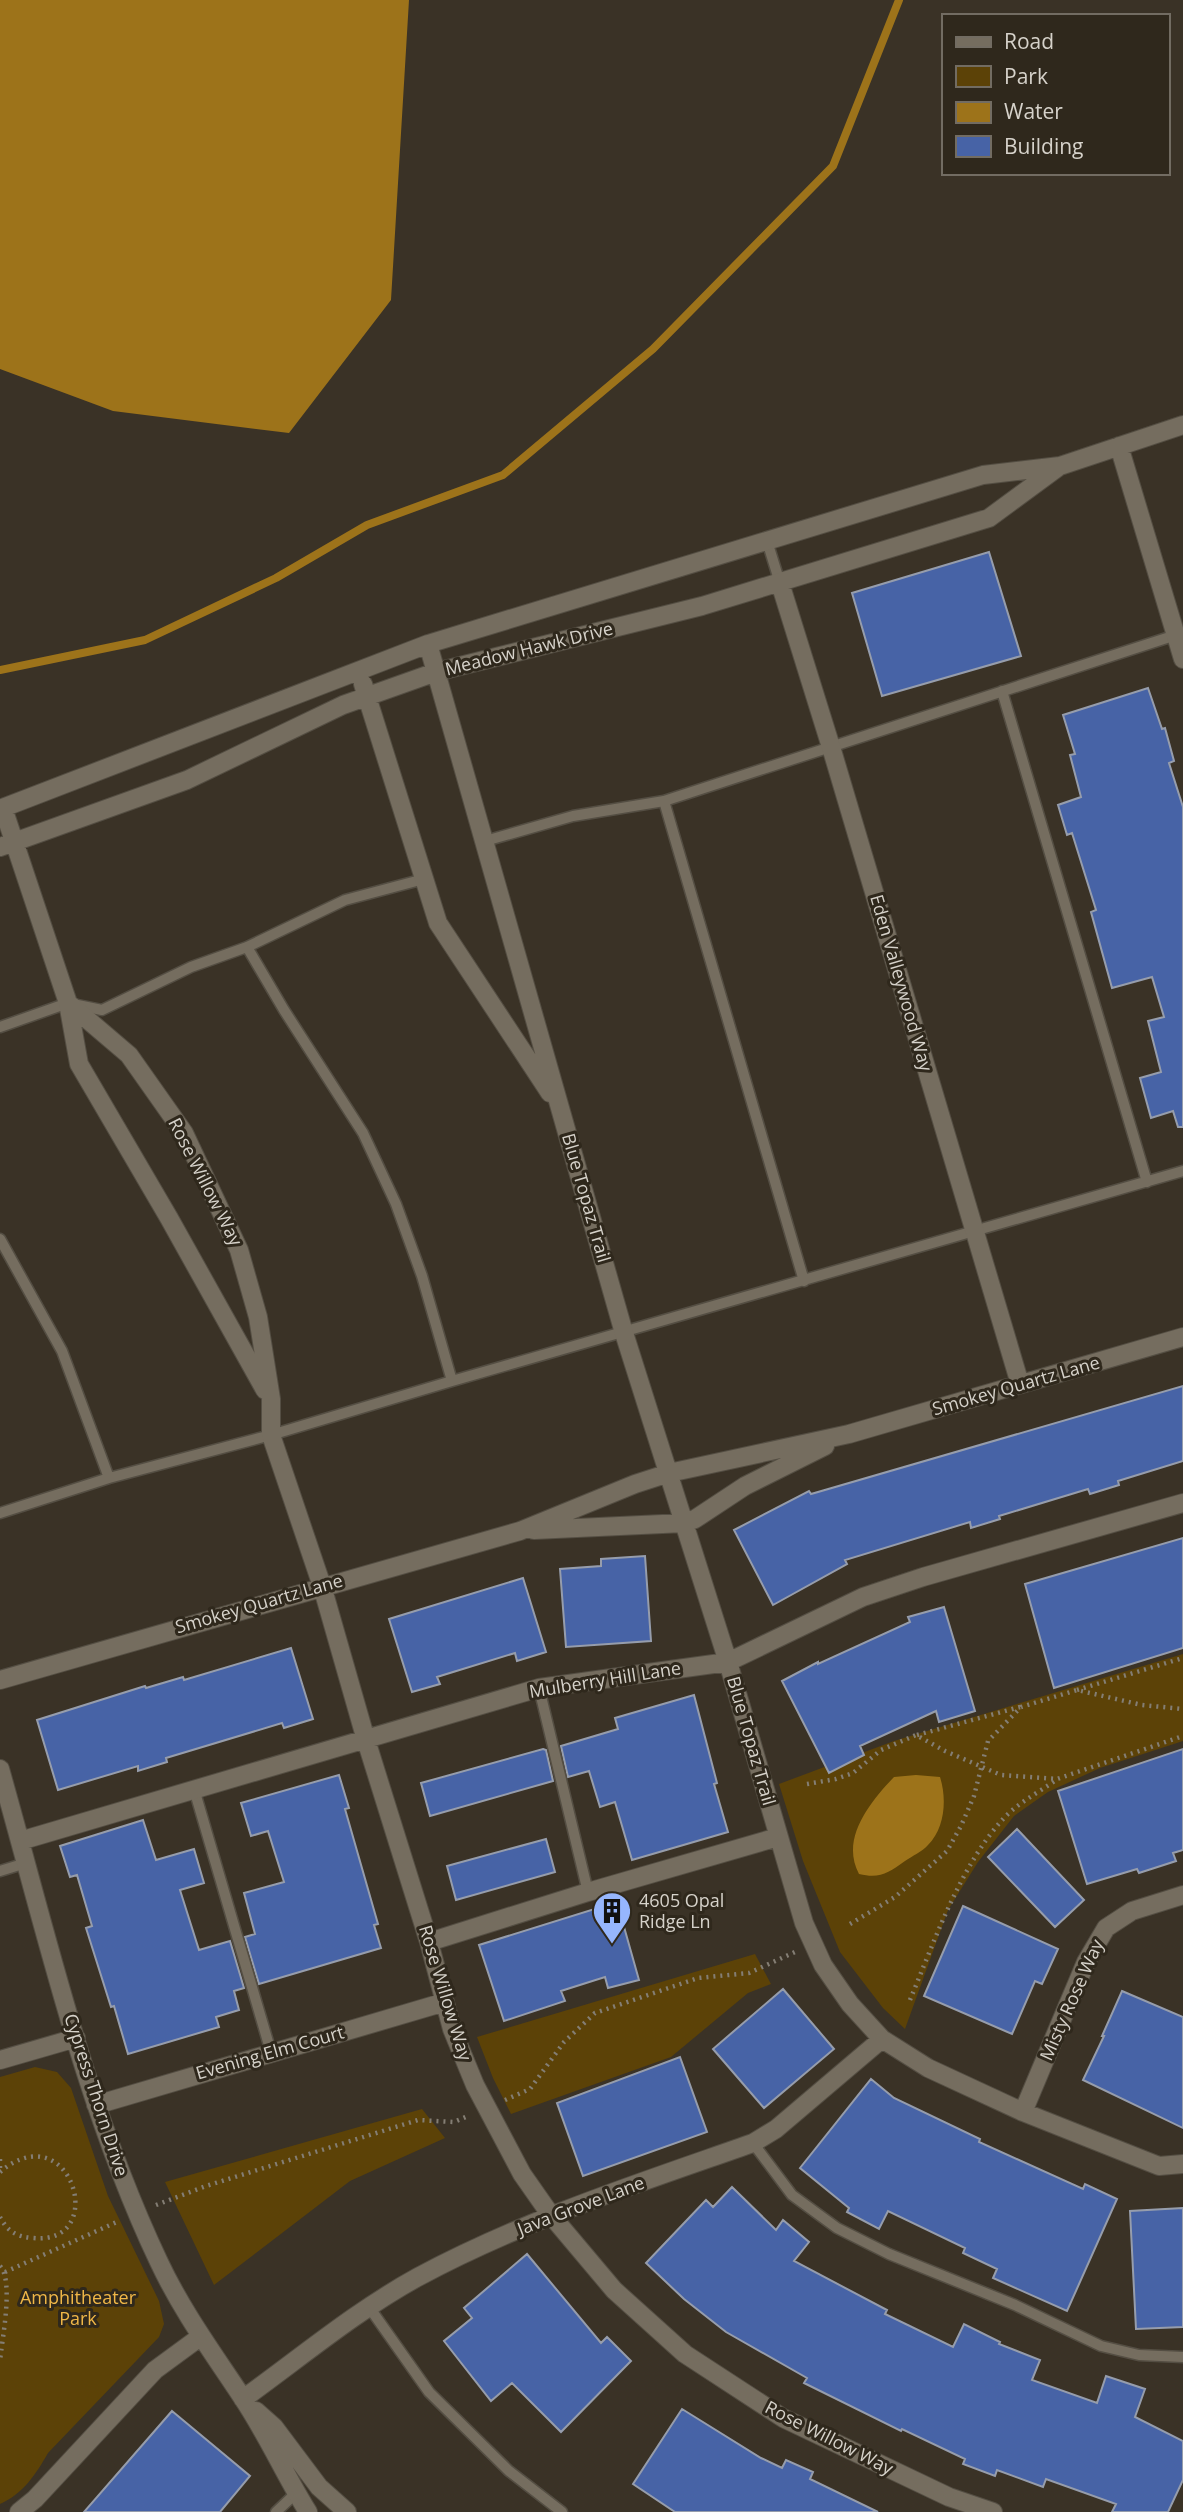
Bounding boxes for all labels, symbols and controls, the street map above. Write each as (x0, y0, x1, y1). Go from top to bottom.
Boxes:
legend (942, 14, 1169, 175)
text: Road (1004, 27, 1054, 55)
text: Park (1004, 62, 1048, 90)
text: Water (1004, 97, 1063, 125)
text: Building (1004, 132, 1083, 160)
street label: Meadow Hawk Drive (442, 616, 615, 681)
street label: Eden Valleywood Way (865, 892, 939, 1075)
street label: Rose Willow Way (163, 1113, 249, 1251)
street label: Blue Topaz Trail (557, 1130, 617, 1265)
street label: Smokey Quartz Lane (929, 1350, 1102, 1420)
street label: Smokey Quartz Lane (172, 1568, 345, 1638)
street label: Mulberry Hill Lane (527, 1655, 682, 1703)
street label: Blue Topaz Trail (722, 1673, 782, 1808)
place label: 4605 Opal Ridge Ln (639, 1888, 724, 1933)
building icon: 4605 Opal Ridge Ln (591, 1890, 633, 1945)
street label: Rose Willow Way (414, 1922, 478, 2064)
street label: Misty Rose Way (1034, 1934, 1109, 2064)
street label: Cypress Thorn Drive (59, 2010, 135, 2179)
street label: Evening Elm Court (193, 2019, 347, 2085)
street label: Java Grove Lane (512, 2170, 648, 2241)
park label: Amphitheater Park (20, 2285, 137, 2330)
street label: Rose Willow Way (761, 2394, 898, 2480)

